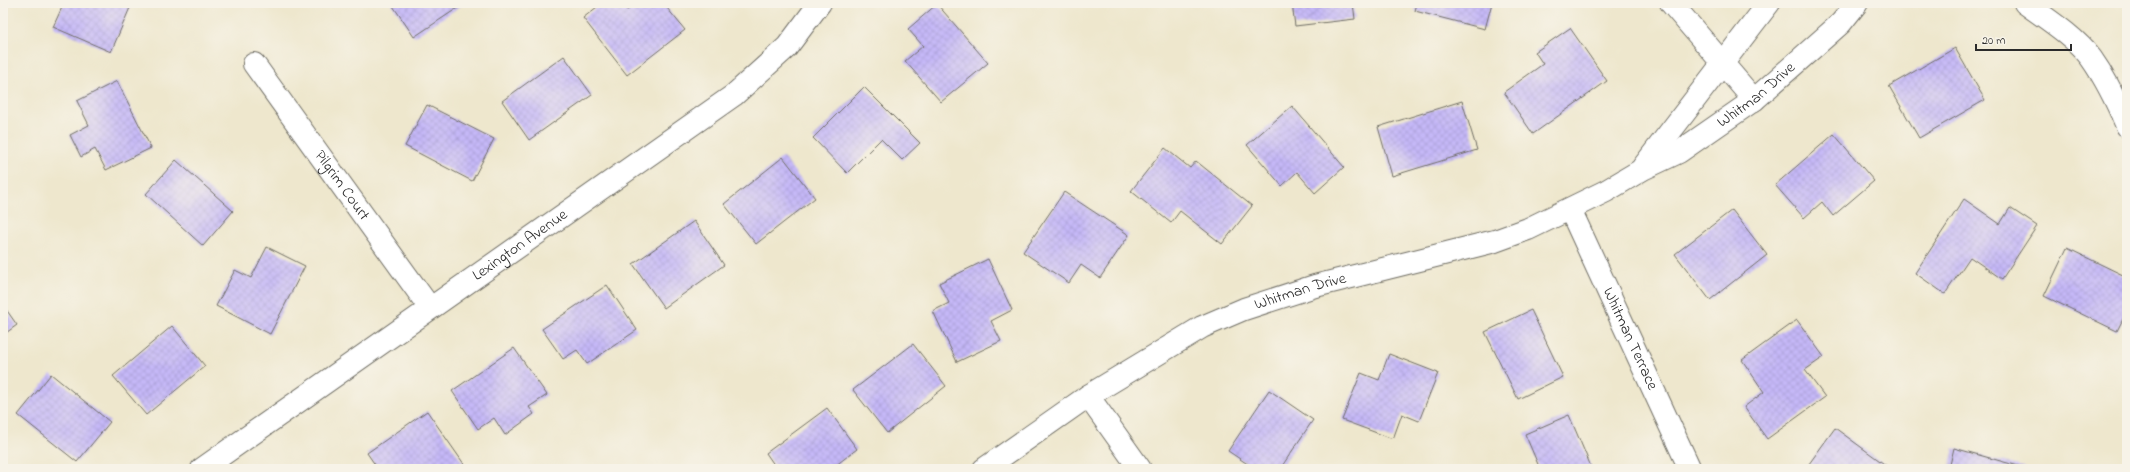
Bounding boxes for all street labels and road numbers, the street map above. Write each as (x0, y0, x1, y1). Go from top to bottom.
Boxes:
street label: Whitman Drive (1712, 56, 1802, 134)
street label: Pilgrim Court (308, 145, 376, 226)
street label: Lexington Avenue (468, 203, 574, 287)
street label: Whitman Drive (1251, 266, 1349, 317)
street label: Whitman Terrace (1596, 284, 1664, 395)

